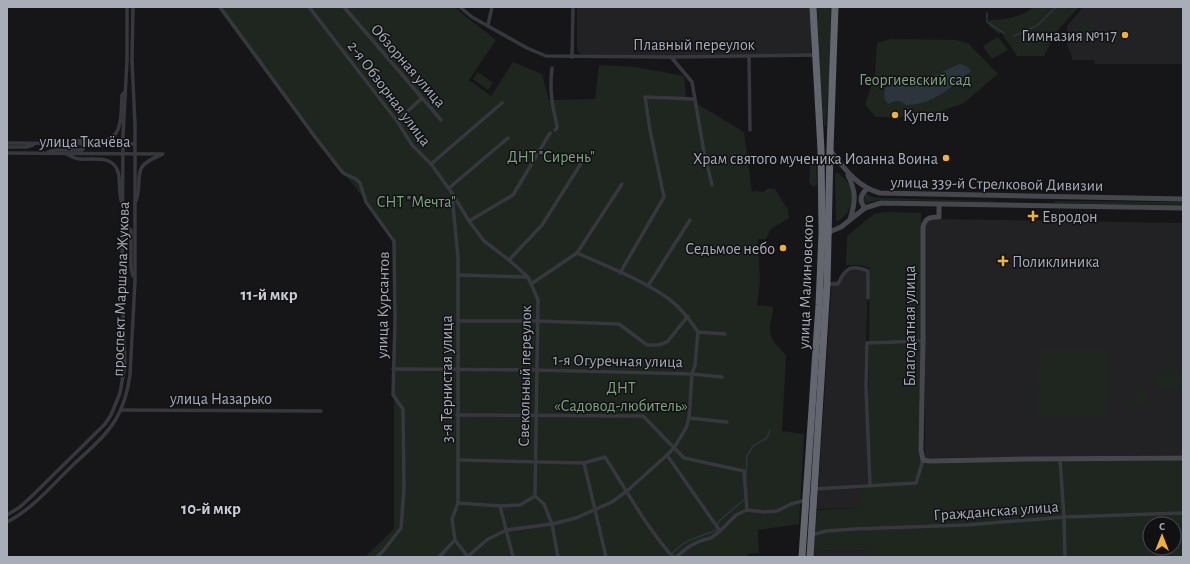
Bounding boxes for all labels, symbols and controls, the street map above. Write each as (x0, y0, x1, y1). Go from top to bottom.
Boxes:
street label: Обзорная улица (367, 21, 449, 111)
place label: Гимназия №117 (1021, 28, 1117, 44)
marker: Гимназия №117 (1120, 30, 1130, 40)
street label: Плавный переулок (633, 37, 756, 54)
street label: 2-я Обзорная улица (344, 38, 434, 150)
park label: Георгиевский сад (859, 72, 971, 88)
place label: Купель (903, 108, 949, 125)
marker: Купель (890, 110, 900, 120)
street label: улица Ткачёва (38, 134, 131, 151)
park label: ДНТ "Сирень" (507, 149, 595, 165)
place label: Храм святого мученика Иоанна Воина (693, 151, 938, 168)
marker: Храм святого мученика Иоанна Воина (941, 153, 951, 163)
street label: улица 339-й Стрелковой Дивизии (889, 174, 1103, 195)
park label: СНТ "Мечта" (376, 194, 456, 210)
street label: проспект Маршала Жукова (110, 201, 133, 377)
place label: Евродон (1042, 209, 1098, 225)
marker: Евродон (1027, 210, 1039, 222)
street label: улица Малиновского (796, 214, 817, 350)
place label: Седьмое небо (685, 241, 775, 257)
marker: Седьмое небо (778, 243, 788, 253)
street label: улица Курсантов (374, 251, 393, 360)
place label: Поликлиника (1012, 254, 1100, 270)
marker: Поликлиника (997, 255, 1009, 267)
street label: Благодатная улица (902, 265, 919, 387)
district label: 11-й мкр (240, 286, 298, 303)
street label: Свекольный переулок (516, 305, 535, 447)
street label: 3-я Тернистая улица (439, 315, 456, 443)
street label: 1-я Огуречная улица (553, 352, 683, 371)
park label: ДНТ «Садовод-любитель» (554, 380, 688, 414)
street label: улица Назарько (169, 391, 272, 408)
street label: Гражданская улица (933, 499, 1059, 524)
district label: 10-й мкр (181, 500, 241, 517)
north arrow (1142, 516, 1182, 556)
text: С (1159, 521, 1165, 532)

